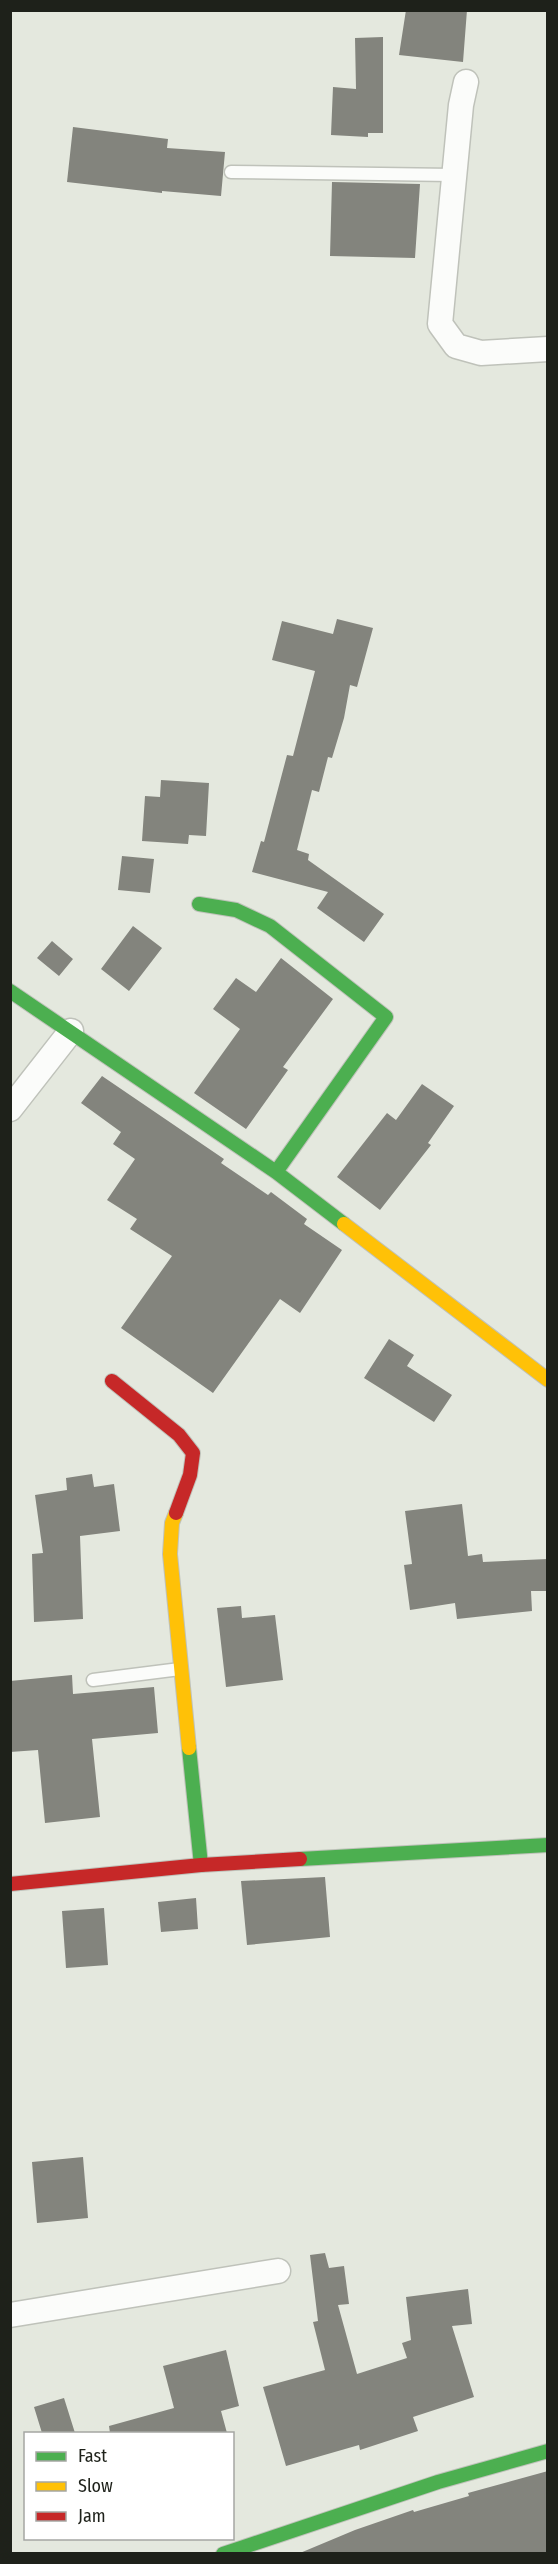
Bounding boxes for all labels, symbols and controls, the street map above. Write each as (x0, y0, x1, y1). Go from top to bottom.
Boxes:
legend (24, 2432, 234, 2540)
text: Fast (78, 2445, 107, 2467)
text: Slow (78, 2475, 113, 2497)
text: Jam (78, 2505, 106, 2527)

